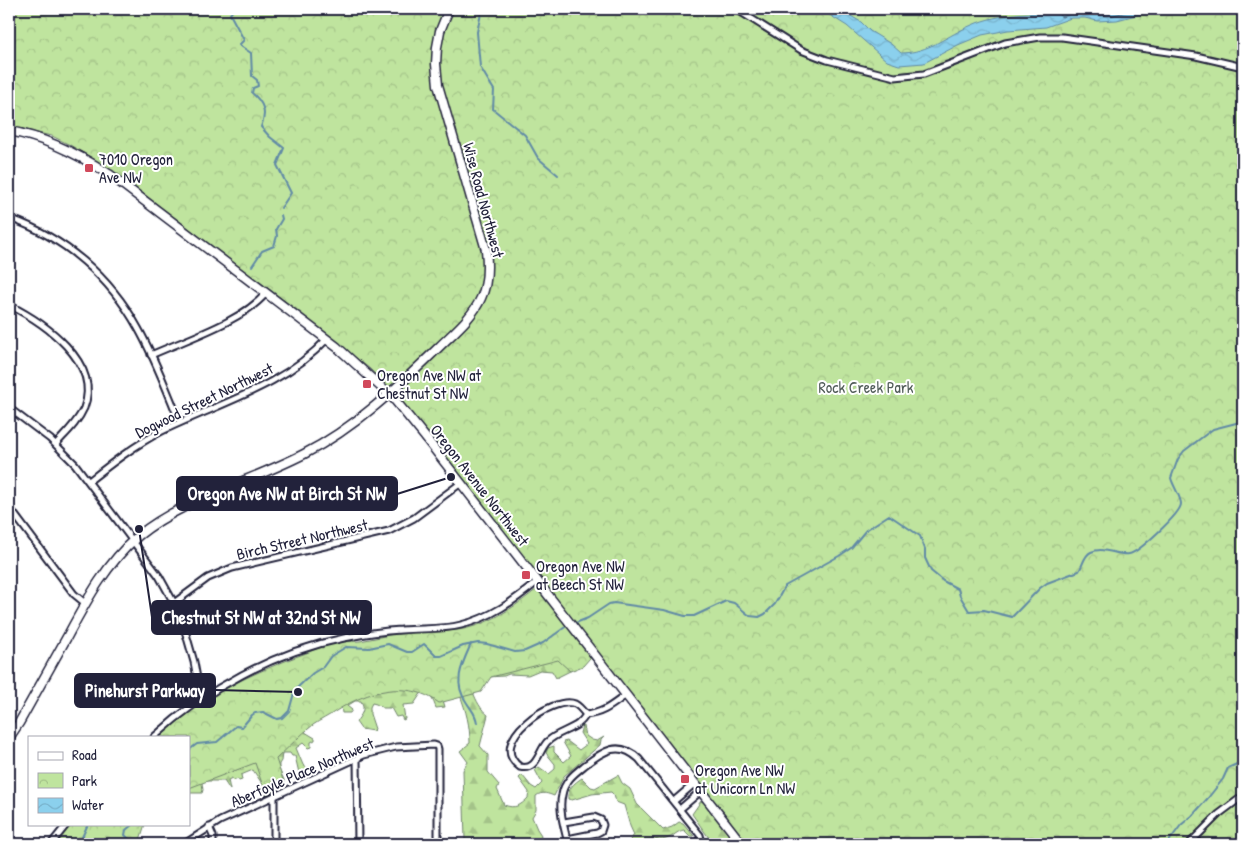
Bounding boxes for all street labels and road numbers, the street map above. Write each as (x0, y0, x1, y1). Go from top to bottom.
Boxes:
street label: Wise Road Northwest (458, 140, 510, 260)
street label: Dogwood Street Northwest (131, 357, 277, 443)
street label: Oregon Avenue Northwest (425, 420, 535, 551)
street label: Birch Street Northwest (234, 513, 370, 565)
street label: Aberfoyle Place Northwest (227, 732, 377, 812)

